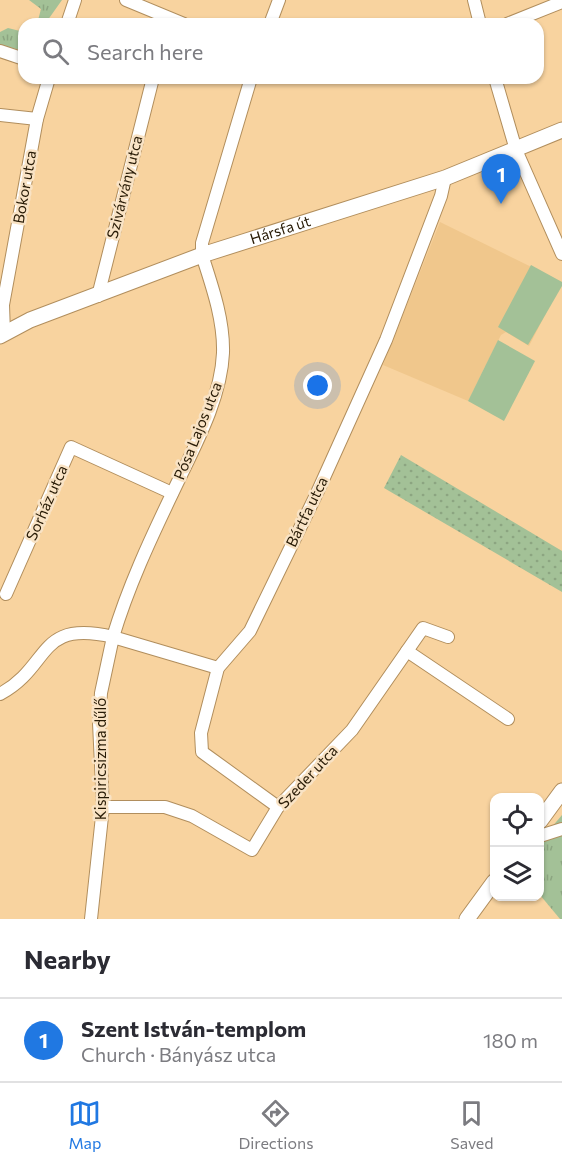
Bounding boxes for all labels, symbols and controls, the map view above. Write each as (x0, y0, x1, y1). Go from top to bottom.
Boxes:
search box (18, 18, 544, 84)
icon: search (39, 35, 72, 68)
text: Search here (87, 38, 203, 65)
street label: Szivárvány utca (103, 133, 146, 240)
street label: Bokor utca (9, 149, 39, 225)
pin: 1 (482, 154, 520, 204)
street label: Hársfa út (247, 211, 313, 247)
your location (303, 371, 332, 400)
street label: Pósa Lajos utca (169, 379, 225, 482)
street label: Sorház utca (22, 462, 71, 543)
street label: Bártfa utca (281, 474, 331, 550)
street label: Kispiricsizma dűlő (91, 698, 109, 820)
street label: Szeder utca (274, 741, 341, 811)
map controls (490, 793, 544, 901)
button: locate (490, 793, 544, 847)
button: layers (490, 847, 544, 901)
text: Nearby (24, 943, 111, 974)
text: Szent István-templom (81, 1015, 306, 1042)
text: 1 (39, 1028, 48, 1052)
text: 180 m (483, 1028, 538, 1052)
text: Church · Bányász utca (81, 1042, 276, 1066)
tab: Map (68, 1097, 101, 1152)
tab: Directions (238, 1097, 313, 1152)
tab: Saved (450, 1097, 494, 1152)

